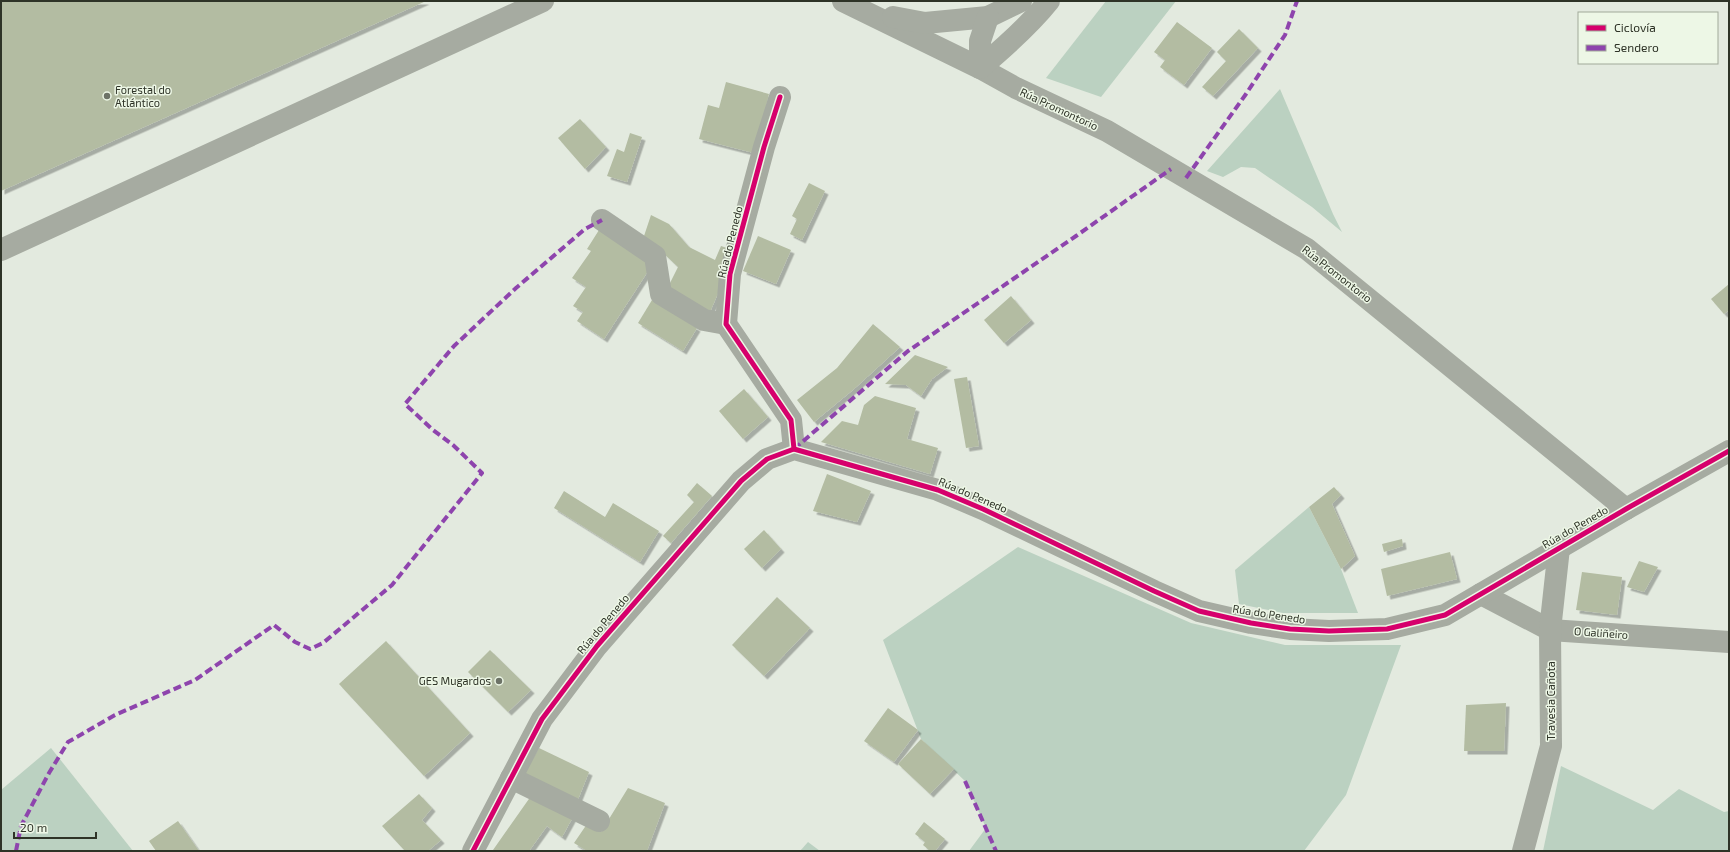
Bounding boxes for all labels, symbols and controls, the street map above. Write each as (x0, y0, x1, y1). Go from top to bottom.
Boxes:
legend (1578, 12, 1718, 64)
text: Ciclovía (1614, 20, 1656, 34)
text: Sendero (1614, 40, 1659, 54)
place label: Forestal do Atlántico (115, 83, 171, 109)
street label: Rúa Promontorio (1018, 85, 1100, 132)
marker: Forestal do Atlántico (102, 91, 112, 101)
street label: Rúa do Penedo (714, 205, 745, 279)
street label: Rúa Promontorio (1300, 242, 1375, 305)
street label: Rúa do Penedo (937, 474, 1010, 515)
street label: Rúa do Penedo (1540, 503, 1610, 551)
street label: Rúa do Penedo (574, 591, 631, 656)
street label: Rúa do Penedo (1232, 601, 1307, 626)
street label: O Galiñeiro (1573, 624, 1629, 641)
street label: Travesia Cañota (1544, 661, 1557, 741)
place label: GES Mugardos (419, 674, 491, 687)
marker: GES Mugardos (494, 676, 504, 686)
scale bar (14, 814, 96, 840)
text: 20 m (20, 820, 47, 834)

